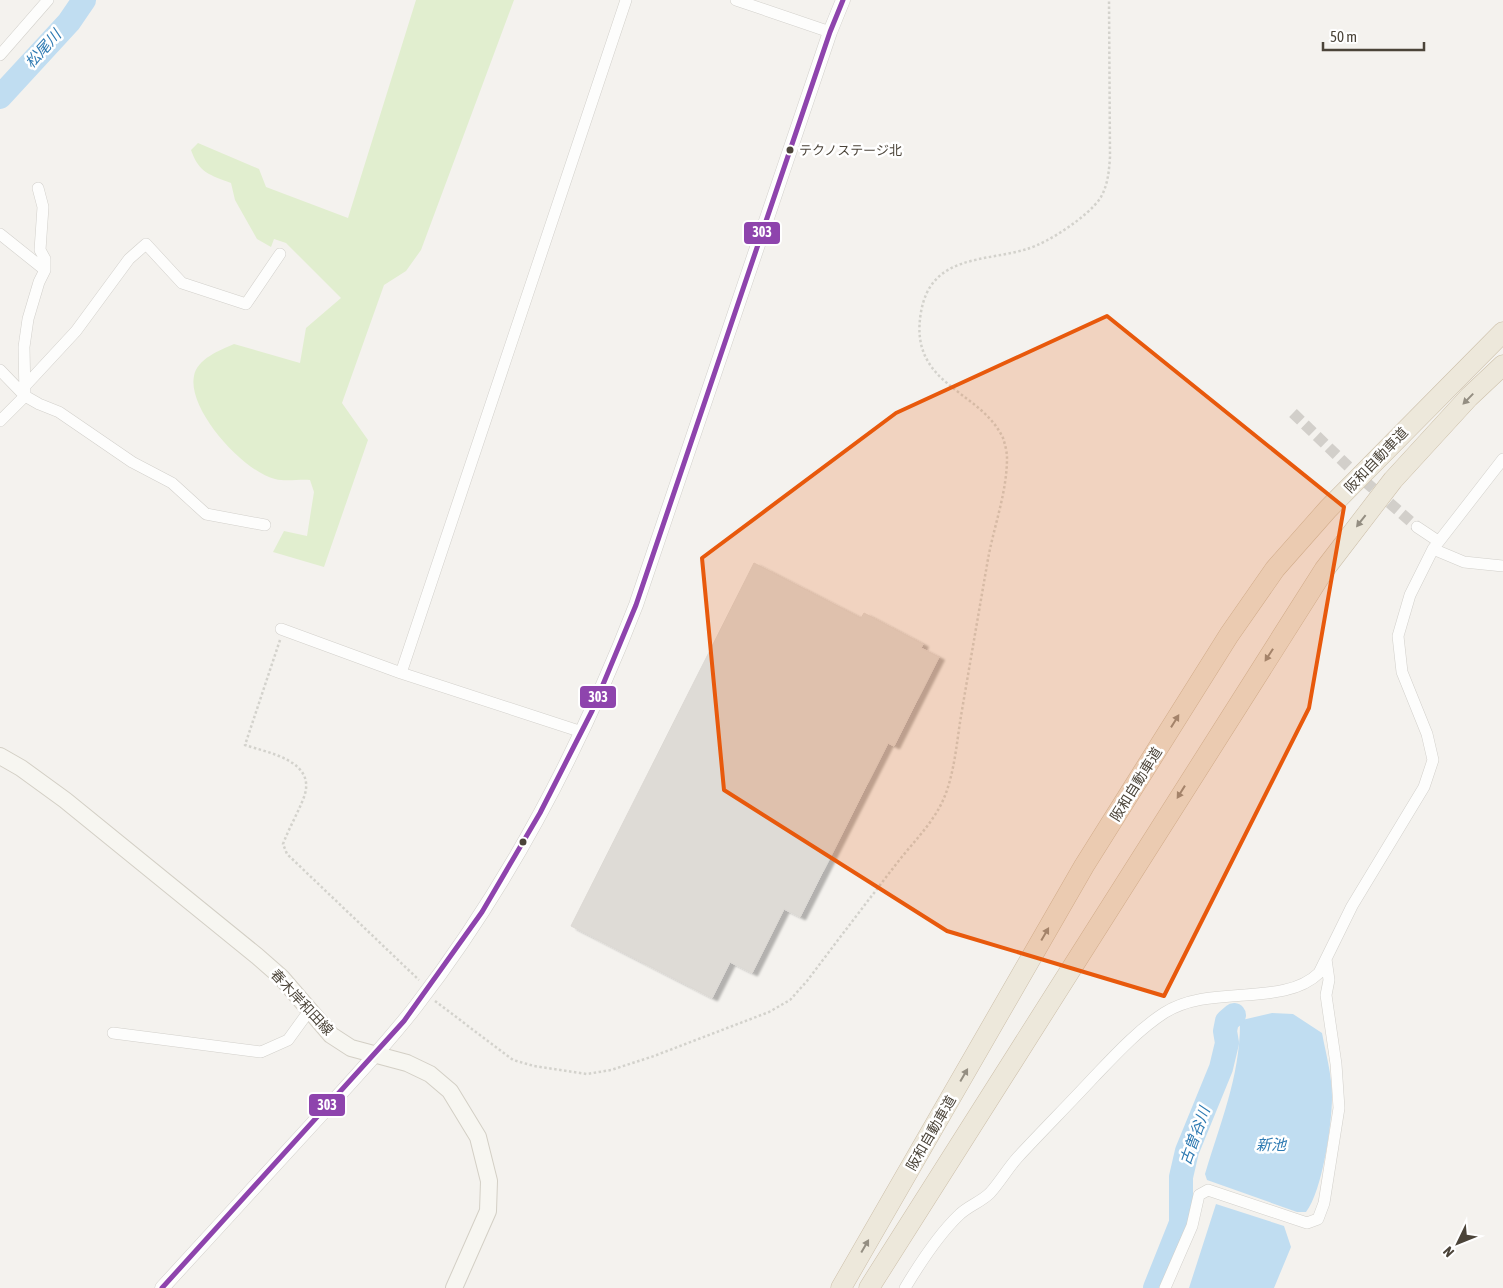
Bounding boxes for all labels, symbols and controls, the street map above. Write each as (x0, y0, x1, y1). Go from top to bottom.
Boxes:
scale bar (1323, 20, 1424, 52)
water label: 松尾川 (21, 25, 65, 71)
text: 50 m (1330, 28, 1357, 45)
place label: テクノステージ北 (799, 143, 902, 158)
marker: テクノステージ北 (785, 145, 795, 155)
line badge: 303 (743, 221, 781, 245)
text: 303 (752, 224, 772, 240)
one-way arrow (1462, 393, 1474, 405)
street label: 阪和自動車道 (1341, 424, 1411, 496)
one-way arrow (1356, 514, 1367, 527)
one-way arrow (1264, 648, 1274, 661)
line badge: 303 (579, 685, 617, 709)
text: 303 (588, 689, 608, 705)
one-way arrow (1171, 714, 1180, 727)
street label: 阪和自動車道 (1107, 744, 1165, 824)
one-way arrow (1177, 785, 1186, 798)
unlabelled marker (518, 837, 528, 847)
one-way arrow (1041, 928, 1050, 941)
street label: 春木岸和田線 (268, 966, 336, 1038)
one-way arrow (960, 1067, 968, 1082)
line badge: 303 (308, 1093, 346, 1117)
street label: 阪和自動車道 (903, 1093, 959, 1173)
text: 303 (317, 1097, 337, 1113)
water label: 古曽谷川 (1176, 1103, 1213, 1167)
water label: 新池 (1256, 1136, 1288, 1153)
north arrow (1433, 1218, 1483, 1268)
one-way arrow (861, 1239, 870, 1253)
text: N (1440, 1243, 1457, 1260)

